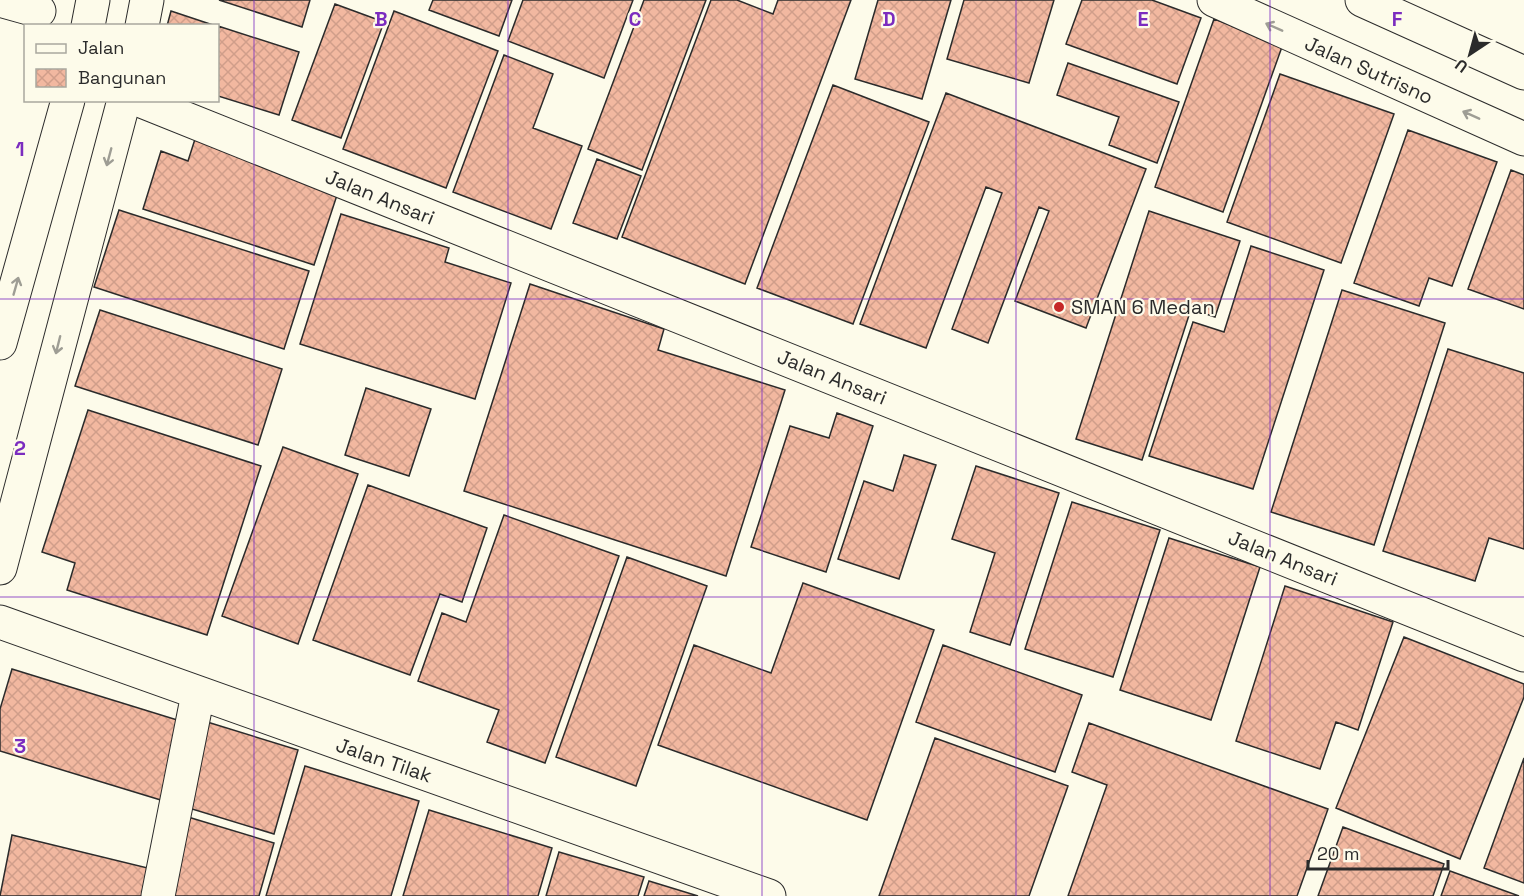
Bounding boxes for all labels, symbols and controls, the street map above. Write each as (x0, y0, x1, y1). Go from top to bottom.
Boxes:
text: B (374, 6, 388, 32)
text: C (629, 6, 642, 32)
text: D (882, 6, 896, 32)
text: E (1137, 6, 1149, 32)
text: F (1392, 6, 1403, 32)
one-way arrow (1265, 20, 1283, 32)
legend (24, 24, 219, 102)
north arrow (1440, 24, 1500, 84)
street label: Jalan Sutrisno (1301, 30, 1437, 110)
text: Jalan (78, 36, 124, 59)
text: U (1451, 54, 1472, 77)
text: Bangunan (78, 66, 166, 89)
one-way arrow (1462, 109, 1480, 120)
text: 1 (15, 136, 25, 162)
one-way arrow (103, 147, 114, 166)
street label: Jalan Ansari (322, 163, 438, 231)
one-way arrow (11, 277, 22, 296)
place label: SMAN 6 Medan (1071, 294, 1215, 320)
marker: SMAN 6 Medan (1052, 300, 1066, 314)
one-way arrow (52, 335, 63, 354)
street label: Jalan Ansari (774, 343, 890, 411)
text: 2 (14, 435, 26, 461)
street label: Jalan Ansari (1225, 524, 1341, 592)
street label: Jalan Tilak (333, 731, 436, 789)
text: 3 (14, 733, 26, 759)
scale bar (1308, 833, 1448, 871)
text: 20 m (1317, 842, 1360, 865)

